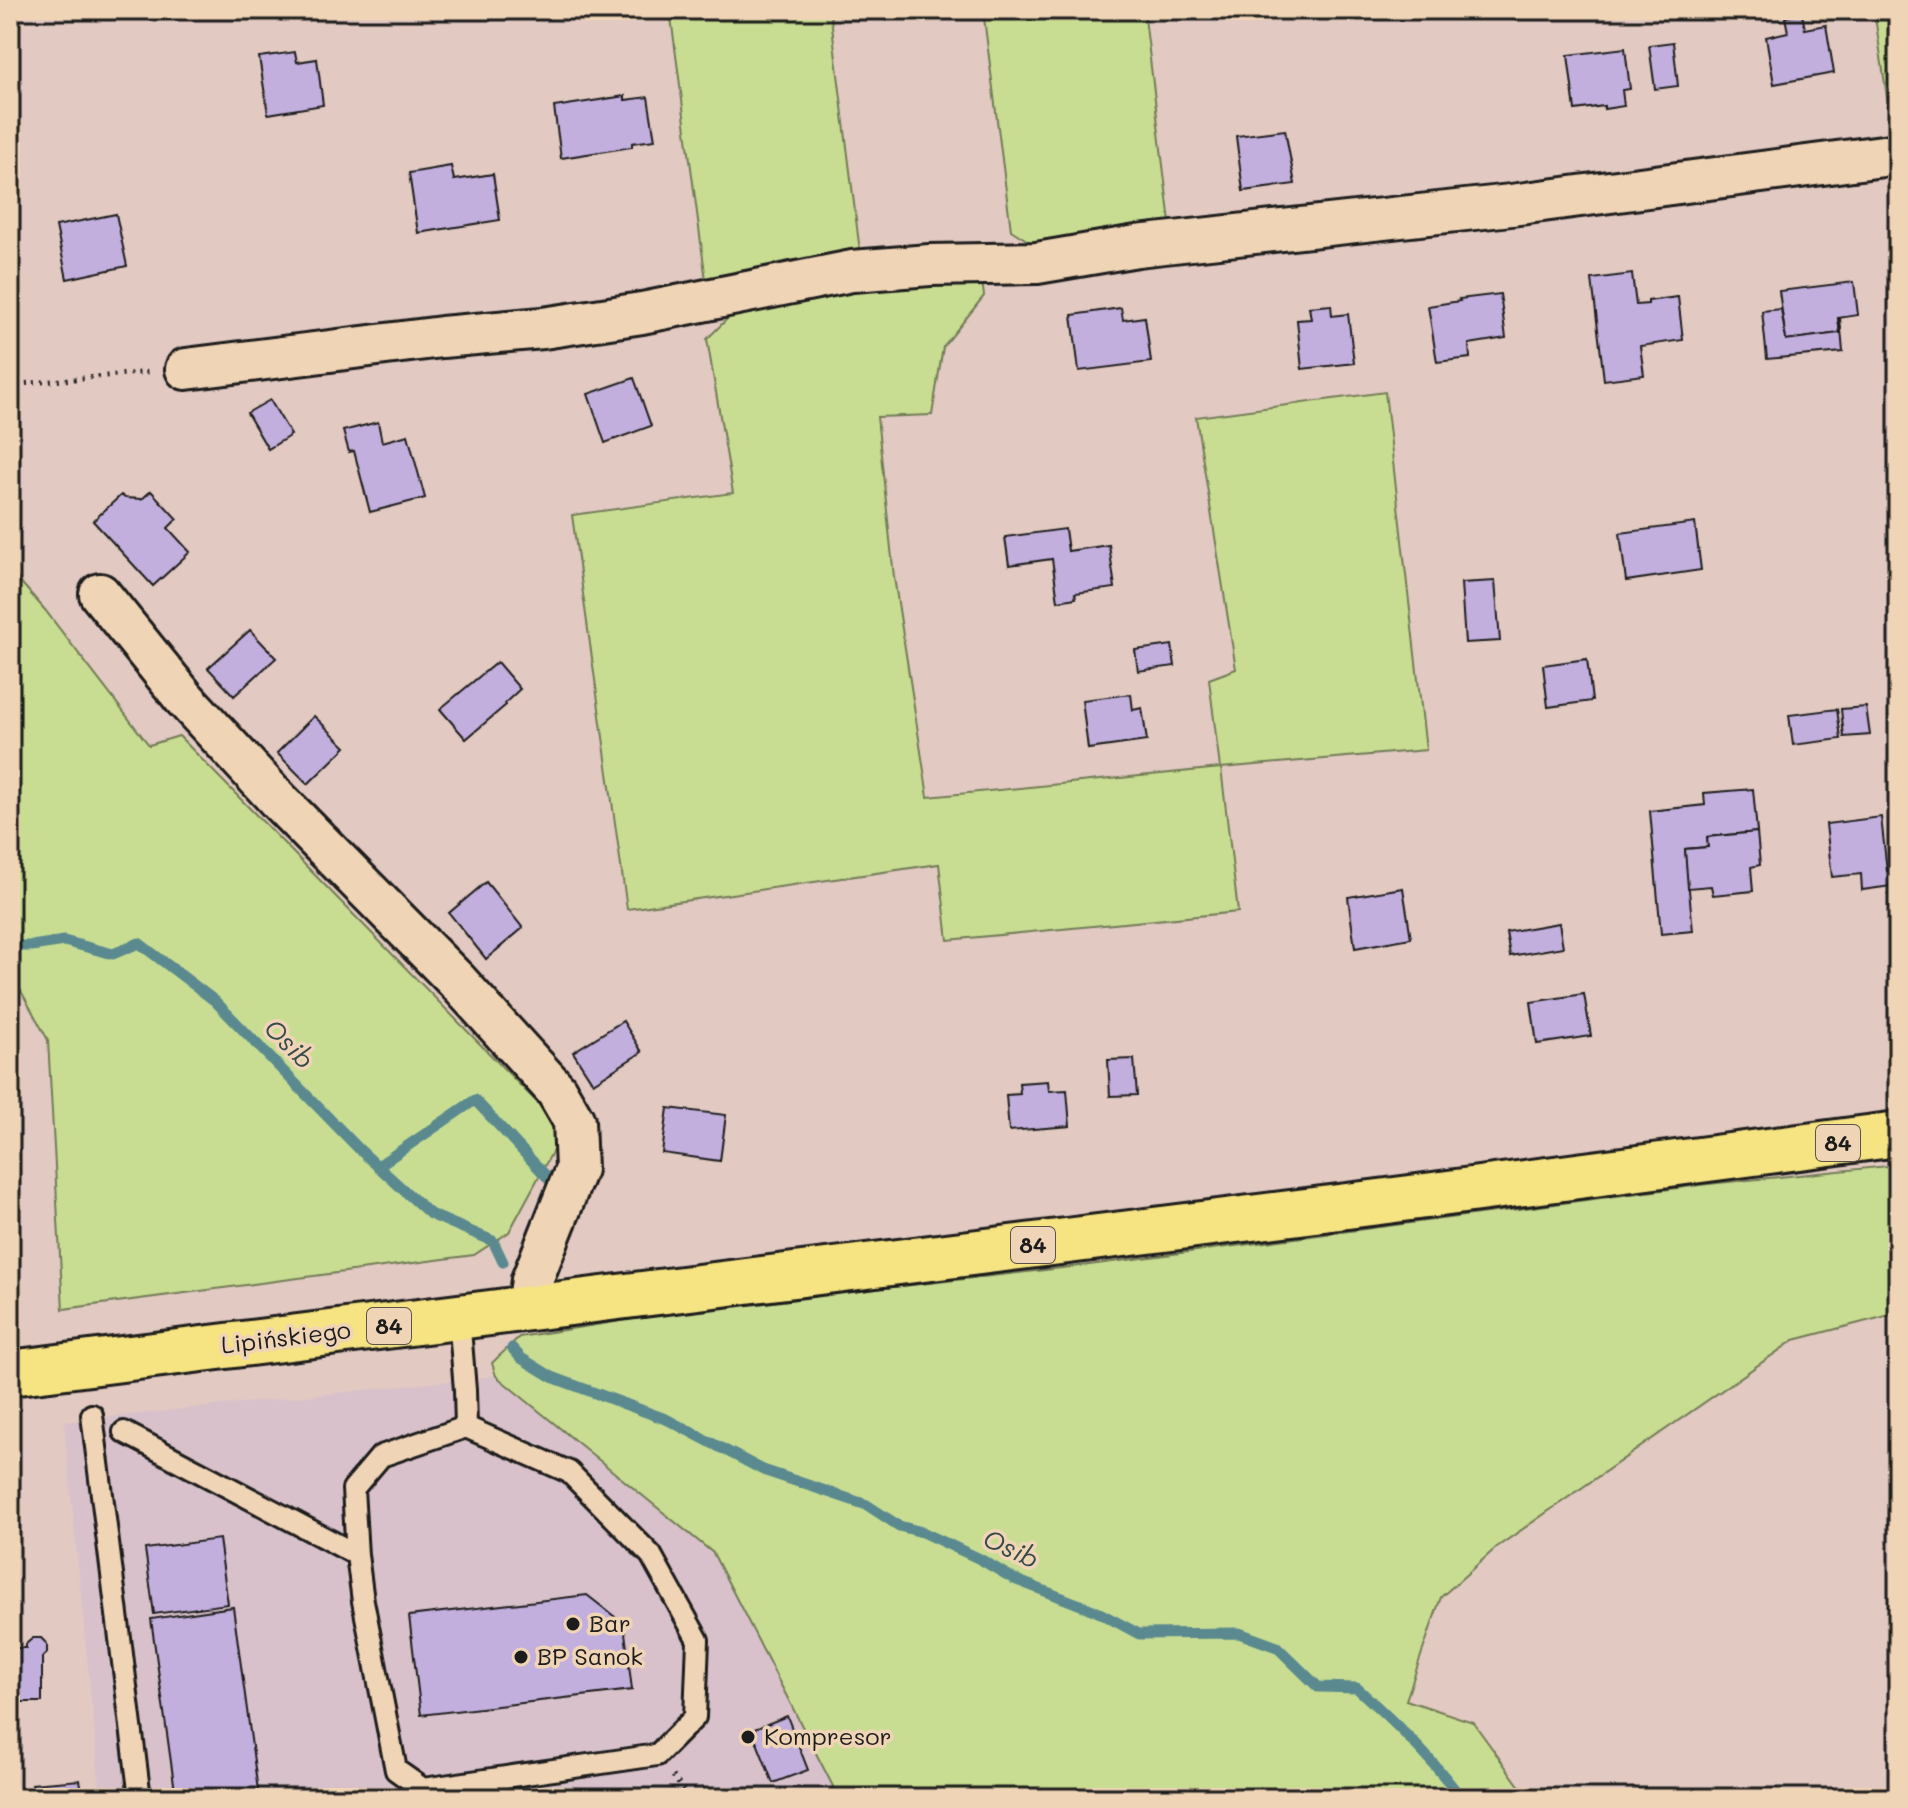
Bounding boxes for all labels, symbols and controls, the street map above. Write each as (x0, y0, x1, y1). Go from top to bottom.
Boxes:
water label: Osib (257, 1011, 322, 1076)
road number: 84 (1816, 1125, 1860, 1161)
road number: 84 (1011, 1227, 1055, 1263)
road number: 84 (367, 1308, 411, 1344)
street label: Lipińskiego (219, 1313, 352, 1360)
water label: Osib (978, 1520, 1045, 1576)
place label: Bar (589, 1607, 631, 1638)
marker: Bar (564, 1615, 582, 1633)
place label: BP Sanok (537, 1640, 643, 1671)
marker: BP Sanok (512, 1648, 530, 1666)
place label: Kompresor (764, 1720, 892, 1751)
marker: Kompresor (739, 1728, 757, 1746)

